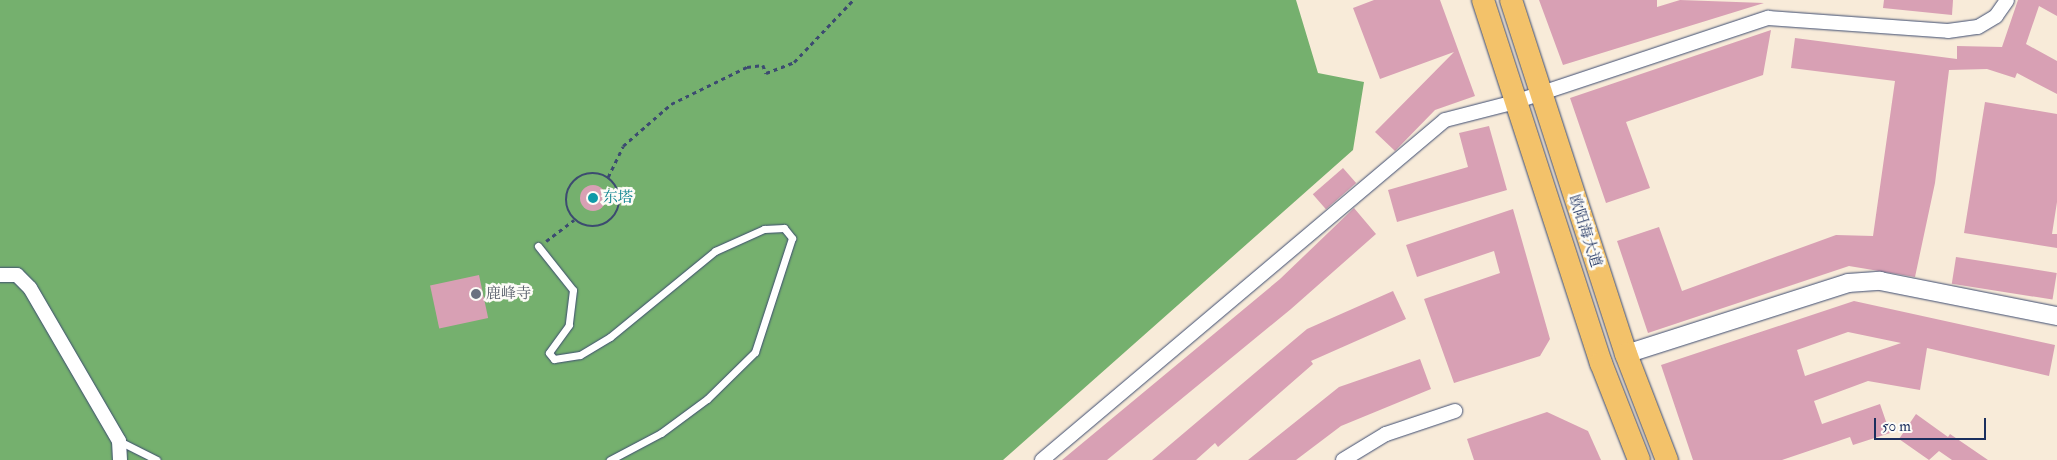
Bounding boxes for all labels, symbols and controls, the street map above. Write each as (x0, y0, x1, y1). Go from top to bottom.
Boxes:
place label: 东塔 (603, 189, 633, 207)
marker: 东塔 (587, 192, 599, 204)
street label: 欧阳海大道 (1565, 193, 1605, 269)
place label: 鹿峰寺 (486, 285, 531, 303)
marker: 鹿峰寺 (470, 288, 482, 300)
scale bar (1877, 408, 1990, 440)
text: 50 m (1882, 417, 1911, 436)

